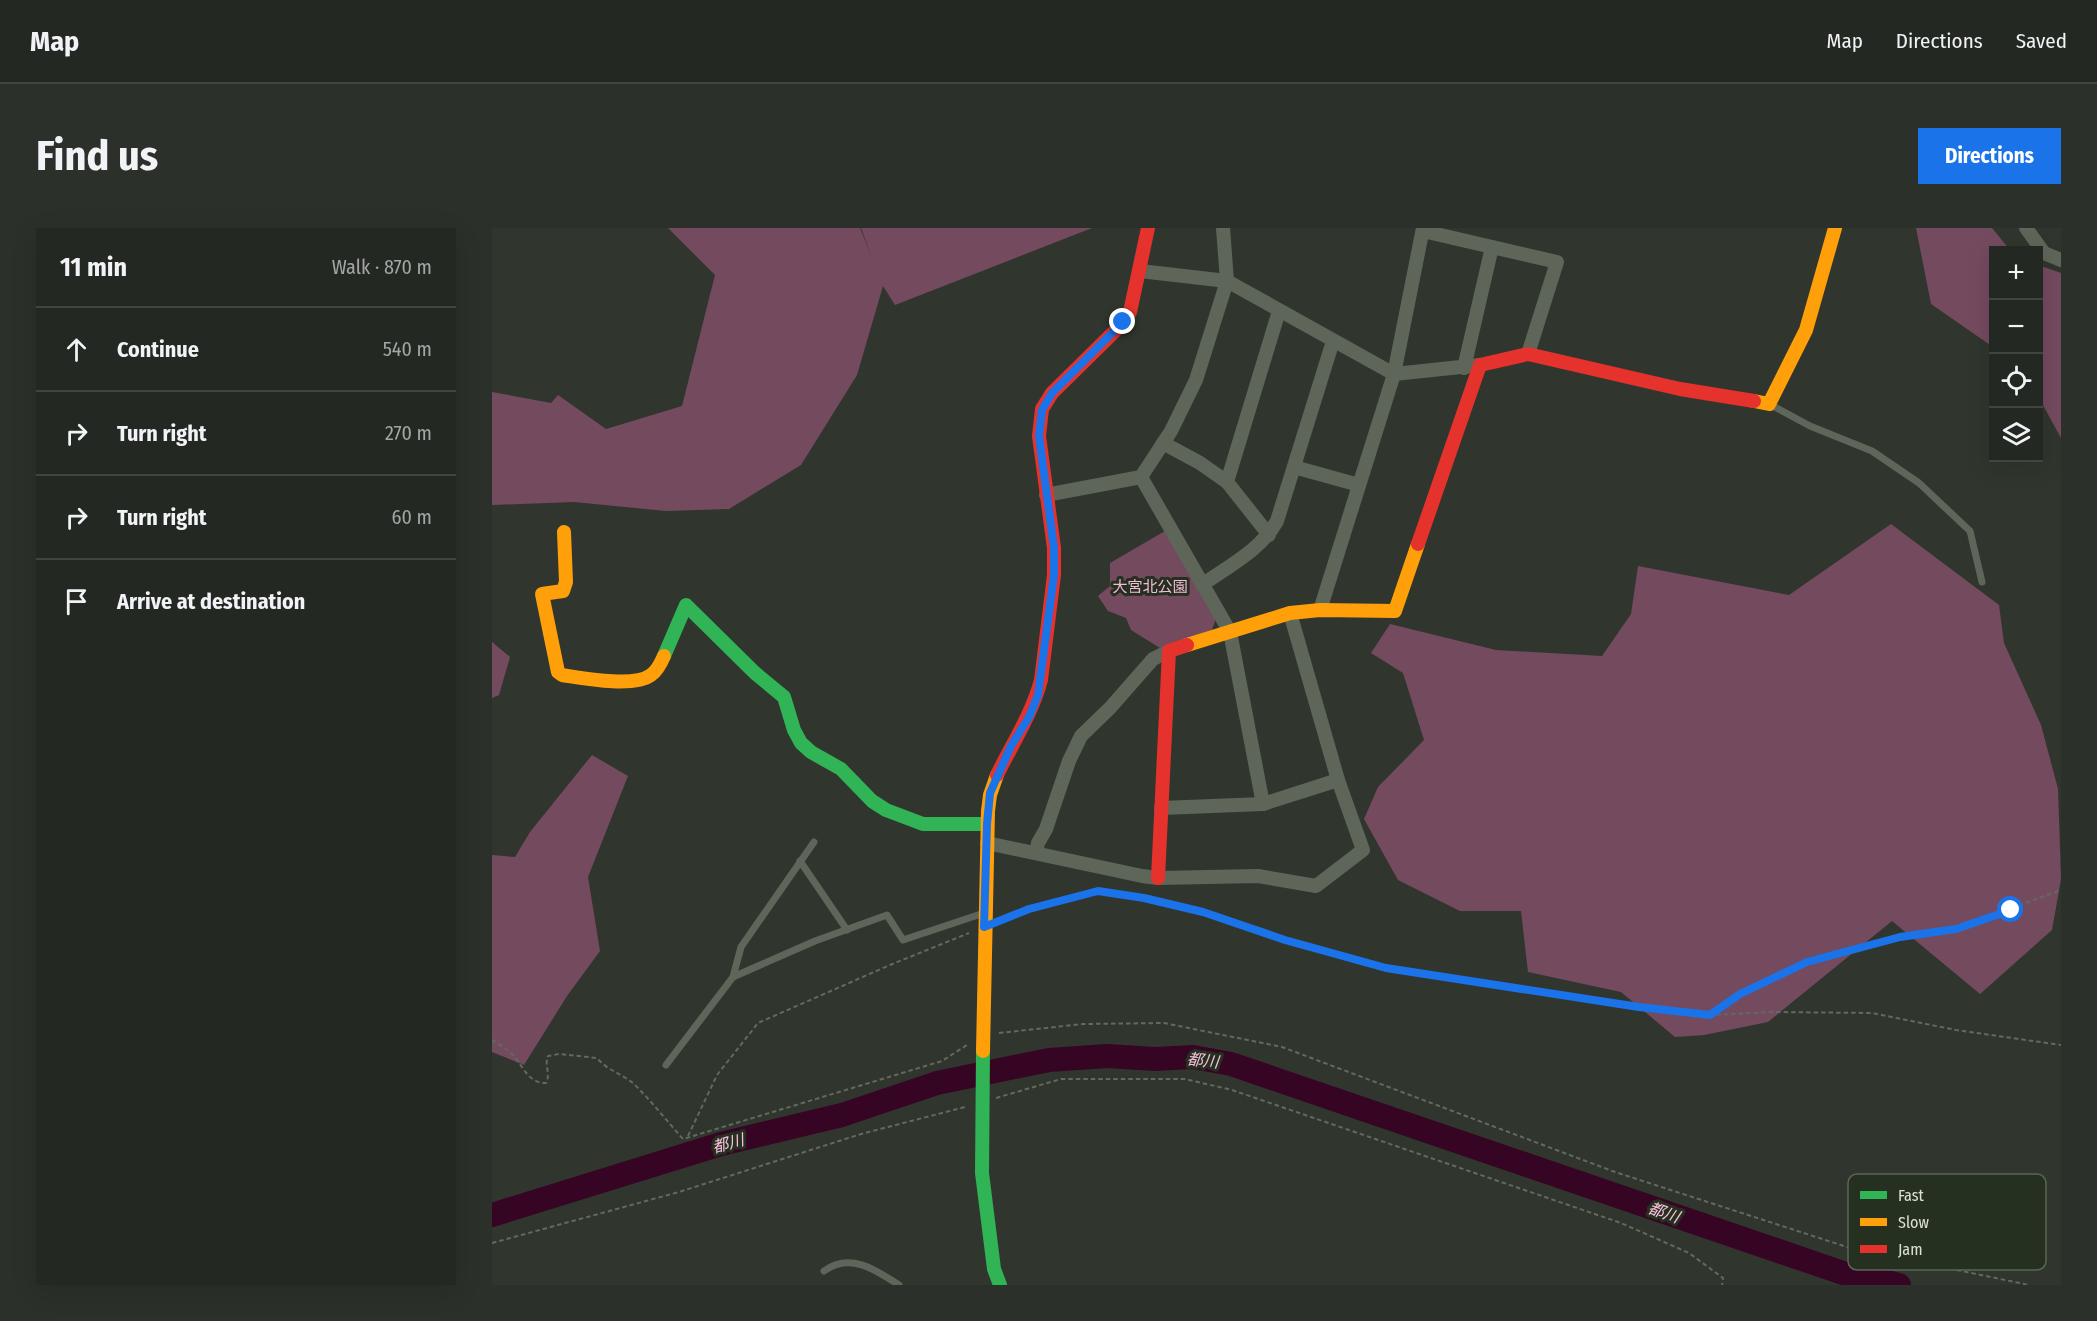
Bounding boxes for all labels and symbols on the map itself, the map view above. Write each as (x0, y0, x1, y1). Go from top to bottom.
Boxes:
route end (1109, 308, 1135, 334)
park label: 大宮北公園 (1112, 578, 1188, 596)
route start (1997, 896, 2023, 922)
water label: 都川 (1186, 1049, 1222, 1072)
water label: 都川 (710, 1130, 748, 1157)
legend (1848, 1174, 2046, 1270)
text: Fast (1898, 1186, 1925, 1205)
water label: 都川 (1646, 1198, 1684, 1227)
text: Slow (1898, 1213, 1929, 1232)
text: Jam (1898, 1240, 1923, 1259)

